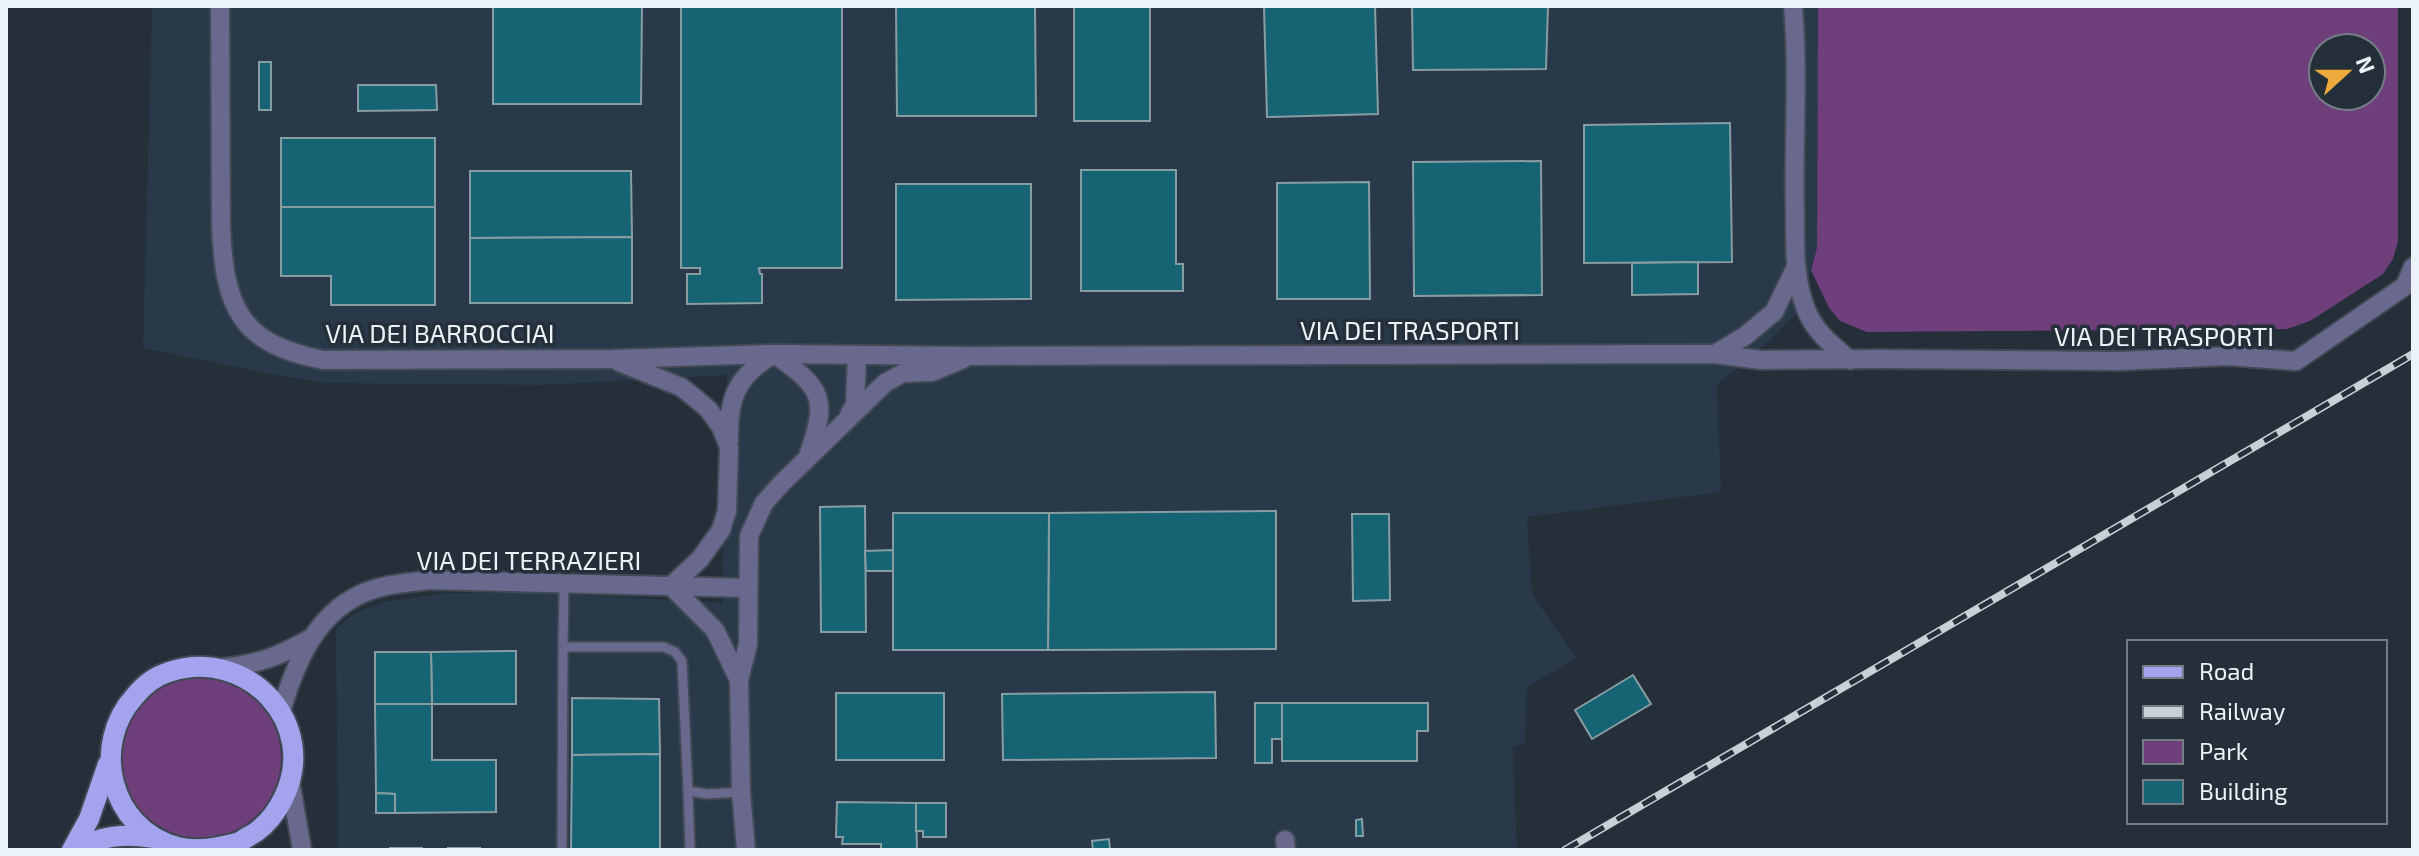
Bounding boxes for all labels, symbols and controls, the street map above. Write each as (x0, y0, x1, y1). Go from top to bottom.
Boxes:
north arrow (2307, 32, 2387, 112)
text: N (2352, 52, 2382, 77)
street label: VIA DEI TRASPORTI (1300, 314, 1520, 345)
street label: VIA DEI BARROCCIAI (325, 317, 555, 348)
street label: VIA DEI TRASPORTI (2054, 320, 2274, 351)
street label: VIA DEI TERRAZIERI (417, 544, 641, 575)
legend (2127, 640, 2387, 824)
text: Road (2199, 656, 2254, 685)
text: Railway (2199, 696, 2286, 725)
text: Park (2199, 736, 2248, 765)
text: Building (2199, 776, 2288, 805)

